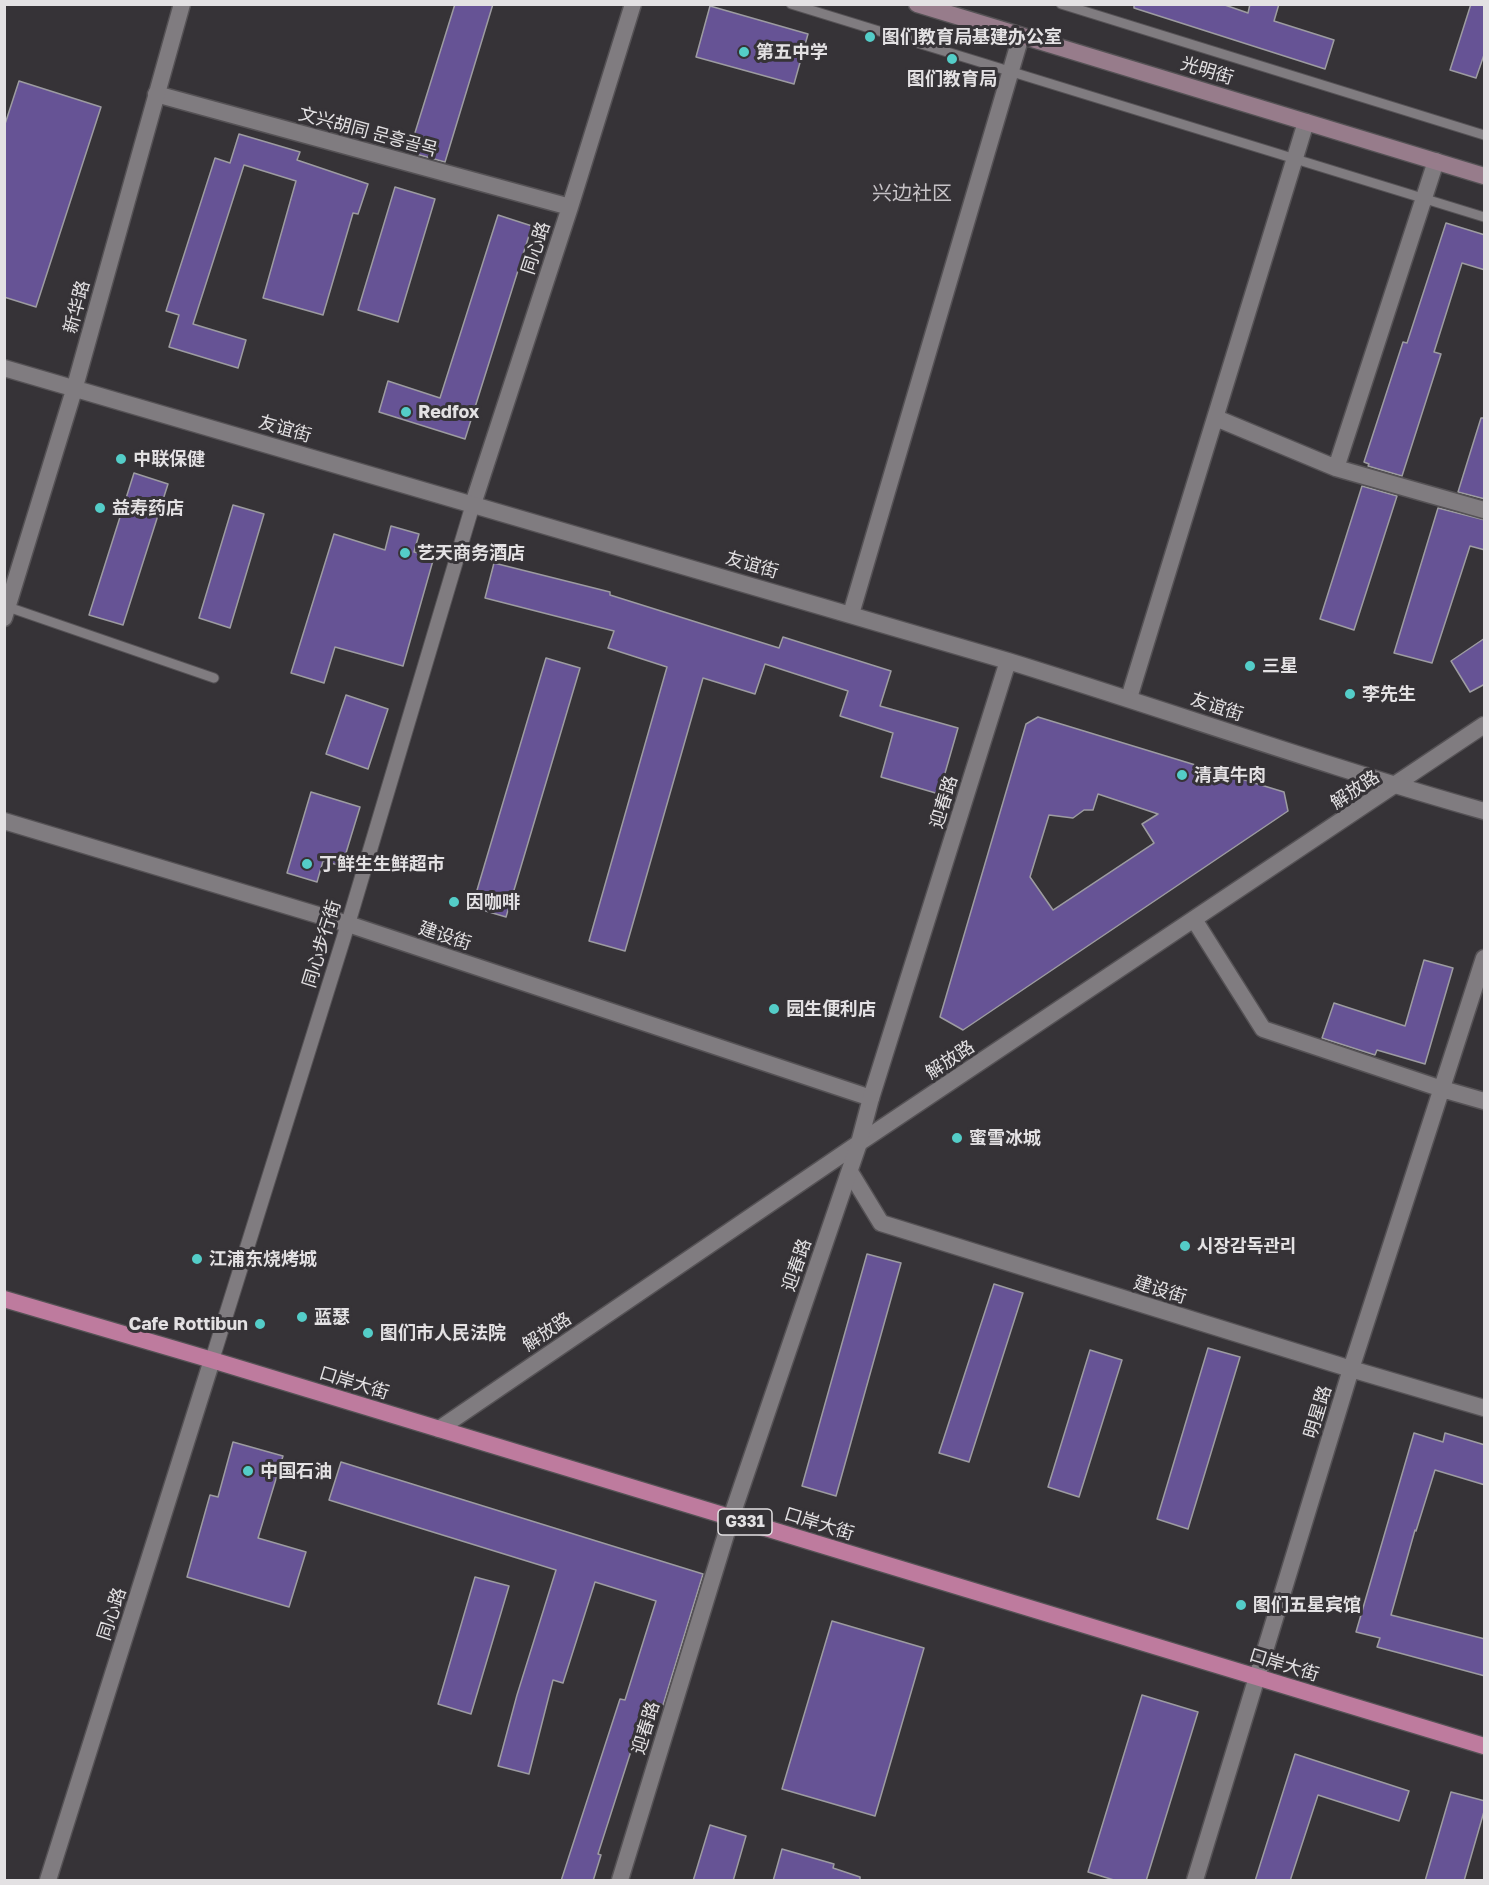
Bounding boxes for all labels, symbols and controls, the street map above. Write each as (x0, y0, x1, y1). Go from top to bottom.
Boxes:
place label: 图们教育局基建办公室 (882, 26, 1062, 48)
marker: 图们教育局基建办公室 (863, 30, 877, 44)
place label: 第五中学 (756, 41, 828, 63)
marker: 第五中学 (737, 45, 751, 59)
marker: 图们教育局 (945, 52, 959, 66)
street label: 光明街 (1178, 53, 1236, 89)
place label: 图们教育局 (907, 68, 997, 90)
street label: 文兴胡同 문흥골목 (296, 103, 440, 161)
district label: 兴边社区 (872, 182, 952, 206)
street label: 同心路 (517, 219, 555, 277)
street label: 新华路 (60, 278, 94, 336)
place label: Redfox (418, 401, 479, 423)
marker: Redfox (399, 405, 413, 419)
street label: 友谊街 (256, 411, 314, 447)
place label: 中联保健 (133, 448, 205, 470)
marker: 中联保健 (114, 452, 128, 466)
place label: 益寿药店 (112, 497, 184, 519)
marker: 益寿药店 (93, 501, 107, 515)
place label: 艺天商务酒店 (417, 542, 525, 564)
marker: 艺天商务酒店 (398, 546, 412, 560)
street label: 友谊街 (723, 547, 781, 583)
place label: 三星 (1262, 655, 1298, 677)
marker: 三星 (1243, 659, 1257, 673)
place label: 李先生 (1362, 683, 1416, 705)
marker: 李先生 (1343, 687, 1357, 701)
street label: 友谊街 (1188, 688, 1246, 726)
place label: 清真牛肉 (1194, 764, 1266, 786)
street label: 解放路 (1327, 766, 1383, 814)
marker: 清真牛肉 (1175, 768, 1189, 782)
street label: 迎春路 (926, 773, 962, 831)
place label: 丁鲜生生鲜超市 (319, 853, 445, 875)
marker: 丁鲜生生鲜超市 (300, 857, 314, 871)
place label: 因咖啡 (466, 891, 520, 913)
marker: 因咖啡 (447, 895, 461, 909)
street label: 同心步行街 (299, 898, 345, 990)
street label: 建设街 (416, 917, 474, 955)
place label: 园生便利店 (786, 998, 876, 1020)
marker: 园生便利店 (767, 1002, 781, 1016)
street label: 解放路 (922, 1036, 978, 1084)
place label: 蜜雪冰城 (969, 1127, 1041, 1149)
marker: 蜜雪冰城 (950, 1131, 964, 1145)
place label: 시장감독관리 (1197, 1235, 1296, 1257)
street label: 迎春路 (778, 1236, 816, 1294)
marker: 시장감독관리 (1178, 1239, 1192, 1253)
place label: 江浦东烧烤城 (209, 1248, 317, 1270)
marker: 江浦东烧烤城 (190, 1252, 204, 1266)
street label: 建设街 (1131, 1272, 1189, 1308)
place label: 蓝瑟 (314, 1306, 350, 1328)
street label: 解放路 (519, 1308, 575, 1356)
marker: 蓝瑟 (295, 1310, 309, 1324)
place label: Cafe Rottibun (128, 1313, 248, 1335)
marker: Cafe Rottibun (253, 1317, 267, 1331)
place label: 图们市人民法院 (380, 1322, 506, 1344)
marker: 图们市人民法院 (361, 1326, 375, 1340)
street label: 口岸大街 (316, 1362, 392, 1404)
street label: 明星路 (1300, 1383, 1336, 1441)
place label: 中国石油 (260, 1460, 332, 1482)
marker: 中国石油 (241, 1464, 255, 1478)
street label: 口岸大街 (781, 1503, 857, 1545)
road number: G331 (718, 1509, 772, 1535)
street label: 同心路 (93, 1585, 131, 1643)
place label: 图们五星宾馆 (1253, 1594, 1361, 1616)
marker: 图们五星宾馆 (1234, 1598, 1248, 1612)
street label: 口岸大街 (1246, 1644, 1322, 1686)
street label: 迎春路 (628, 1699, 664, 1757)

